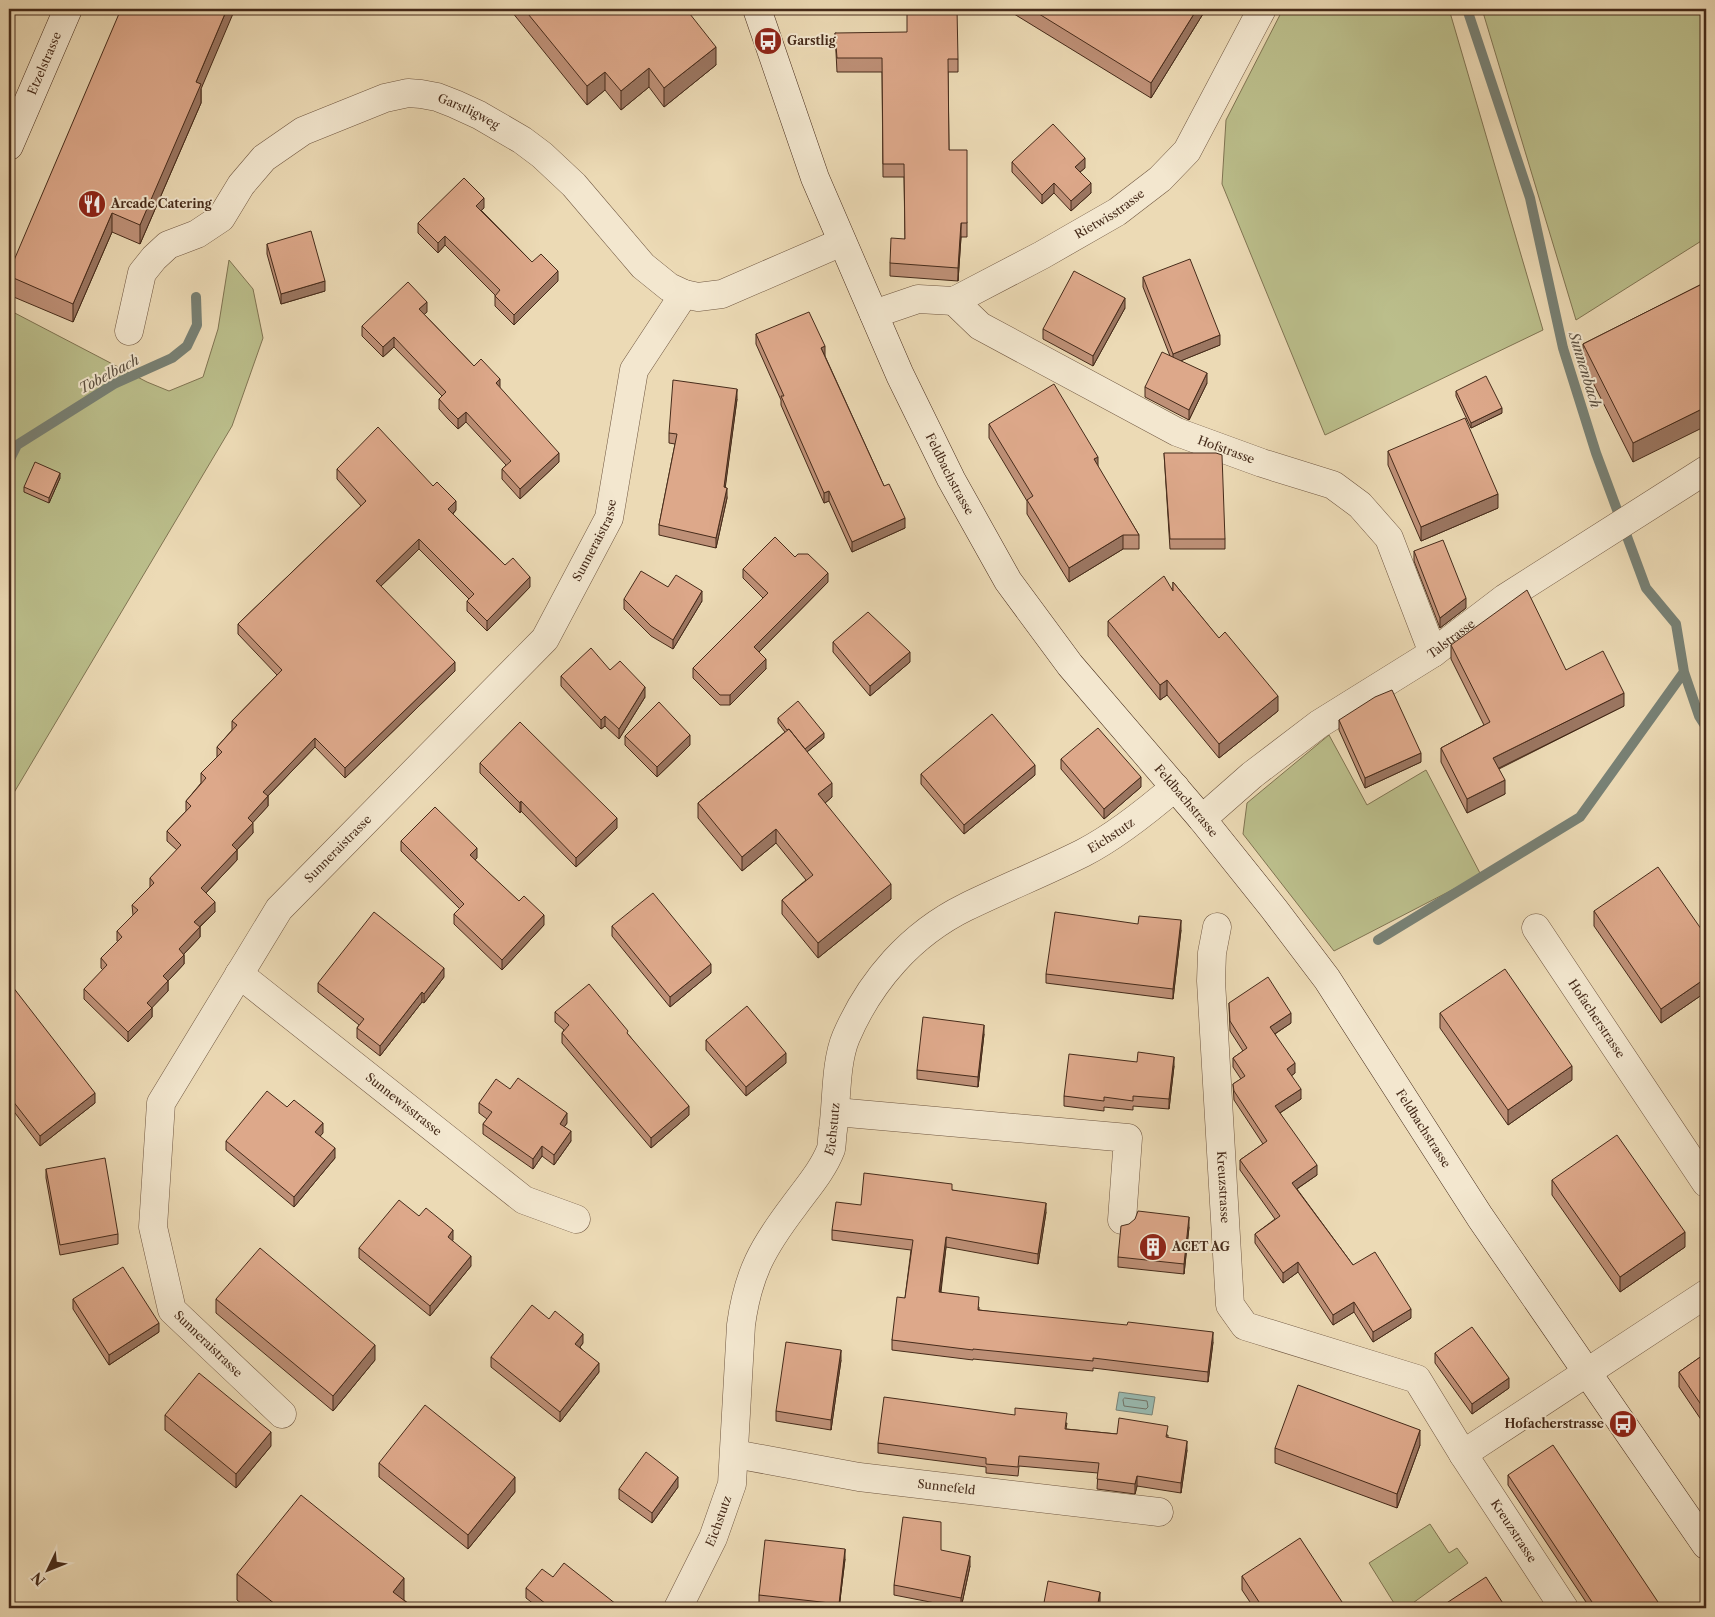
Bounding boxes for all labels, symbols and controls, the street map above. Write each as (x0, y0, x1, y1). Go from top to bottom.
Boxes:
bus stop icon: Garstlig (753, 26, 783, 56)
street label: Etzelstrasse (24, 29, 64, 97)
place label: Garstlig (787, 33, 837, 48)
street label: Garstligweg (436, 90, 503, 133)
street label: Rietwisstrasse (1072, 186, 1148, 242)
restaurant icon: Arcade Catering (77, 189, 107, 219)
place label: Arcade Catering (110, 196, 213, 211)
water label: Sunnenbach (1565, 329, 1605, 410)
water label: Tobelbach (76, 351, 142, 397)
street label: Feldbachstrasse (923, 430, 978, 518)
street label: Hofstrasse (1196, 432, 1257, 467)
street label: Sunneraistrasse (569, 498, 619, 584)
street label: Talstrasse (1425, 616, 1478, 662)
street label: Feldbachstrasse (1152, 761, 1222, 840)
street label: Sunneraistrasse (301, 811, 375, 886)
street label: Eichstutz (1085, 814, 1137, 856)
street label: Hofacherstrasse (1565, 976, 1629, 1061)
street label: Sunnewisstrasse (363, 1069, 445, 1139)
street label: Feldbachstrasse (1393, 1086, 1454, 1171)
street label: Eichstutz (821, 1102, 842, 1158)
street label: Kreuzstrasse (1214, 1150, 1233, 1224)
building icon: ACET AG (1138, 1232, 1168, 1262)
place label: ACET AG (1171, 1239, 1230, 1254)
street label: Sunneraistrasse (171, 1307, 246, 1380)
bus stop icon: Hofacherstrasse (1608, 1409, 1638, 1439)
place label: Hofacherstrasse (1505, 1416, 1604, 1431)
street label: Sunnefeld (917, 1476, 977, 1498)
street label: Eichstutz (702, 1494, 734, 1549)
street label: Kreuzstrasse (1488, 1496, 1540, 1565)
north arrow (22, 1544, 72, 1594)
text: N (28, 1568, 49, 1589)

